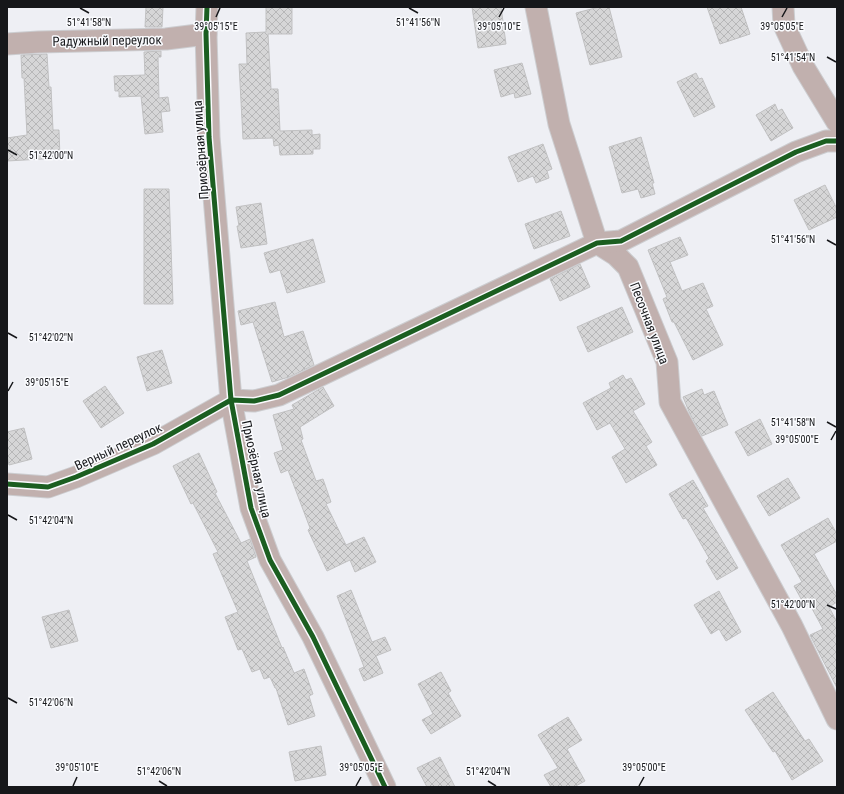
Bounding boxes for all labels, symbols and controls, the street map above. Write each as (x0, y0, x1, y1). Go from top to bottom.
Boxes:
text: 51°41'58"N (67, 17, 111, 28)
text: 51°41'56"N (396, 17, 440, 28)
text: 39°05'15"E (194, 21, 238, 32)
text: 39°05'10"E (477, 21, 521, 32)
text: 39°05'05"E (760, 21, 804, 32)
street label: Радужный переулок (52, 32, 162, 49)
text: 51°41'54"N (771, 52, 815, 63)
street label: Приозёрная улица (190, 100, 211, 200)
text: 51°42'00"N (29, 150, 73, 161)
text: 51°41'56"N (771, 234, 815, 245)
street label: Песочная улица (627, 280, 672, 366)
text: 51°42'02"N (29, 332, 73, 343)
text: 39°05'15"E (25, 377, 69, 388)
text: 51°41'58"N (771, 417, 815, 428)
street label: Верный переулок (72, 419, 165, 473)
street label: Приозёрная улица (239, 419, 274, 519)
text: 39°05'00"E (775, 434, 819, 445)
text: 51°42'04"N (29, 515, 73, 526)
text: 51°42'00"N (771, 599, 815, 610)
text: 51°42'06"N (29, 697, 73, 708)
text: 39°05'10"E (55, 762, 99, 773)
text: 39°05'05"E (339, 762, 383, 773)
text: 39°05'00"E (622, 762, 666, 773)
text: 51°42'06"N (137, 766, 181, 777)
text: 51°42'04"N (466, 766, 510, 777)

